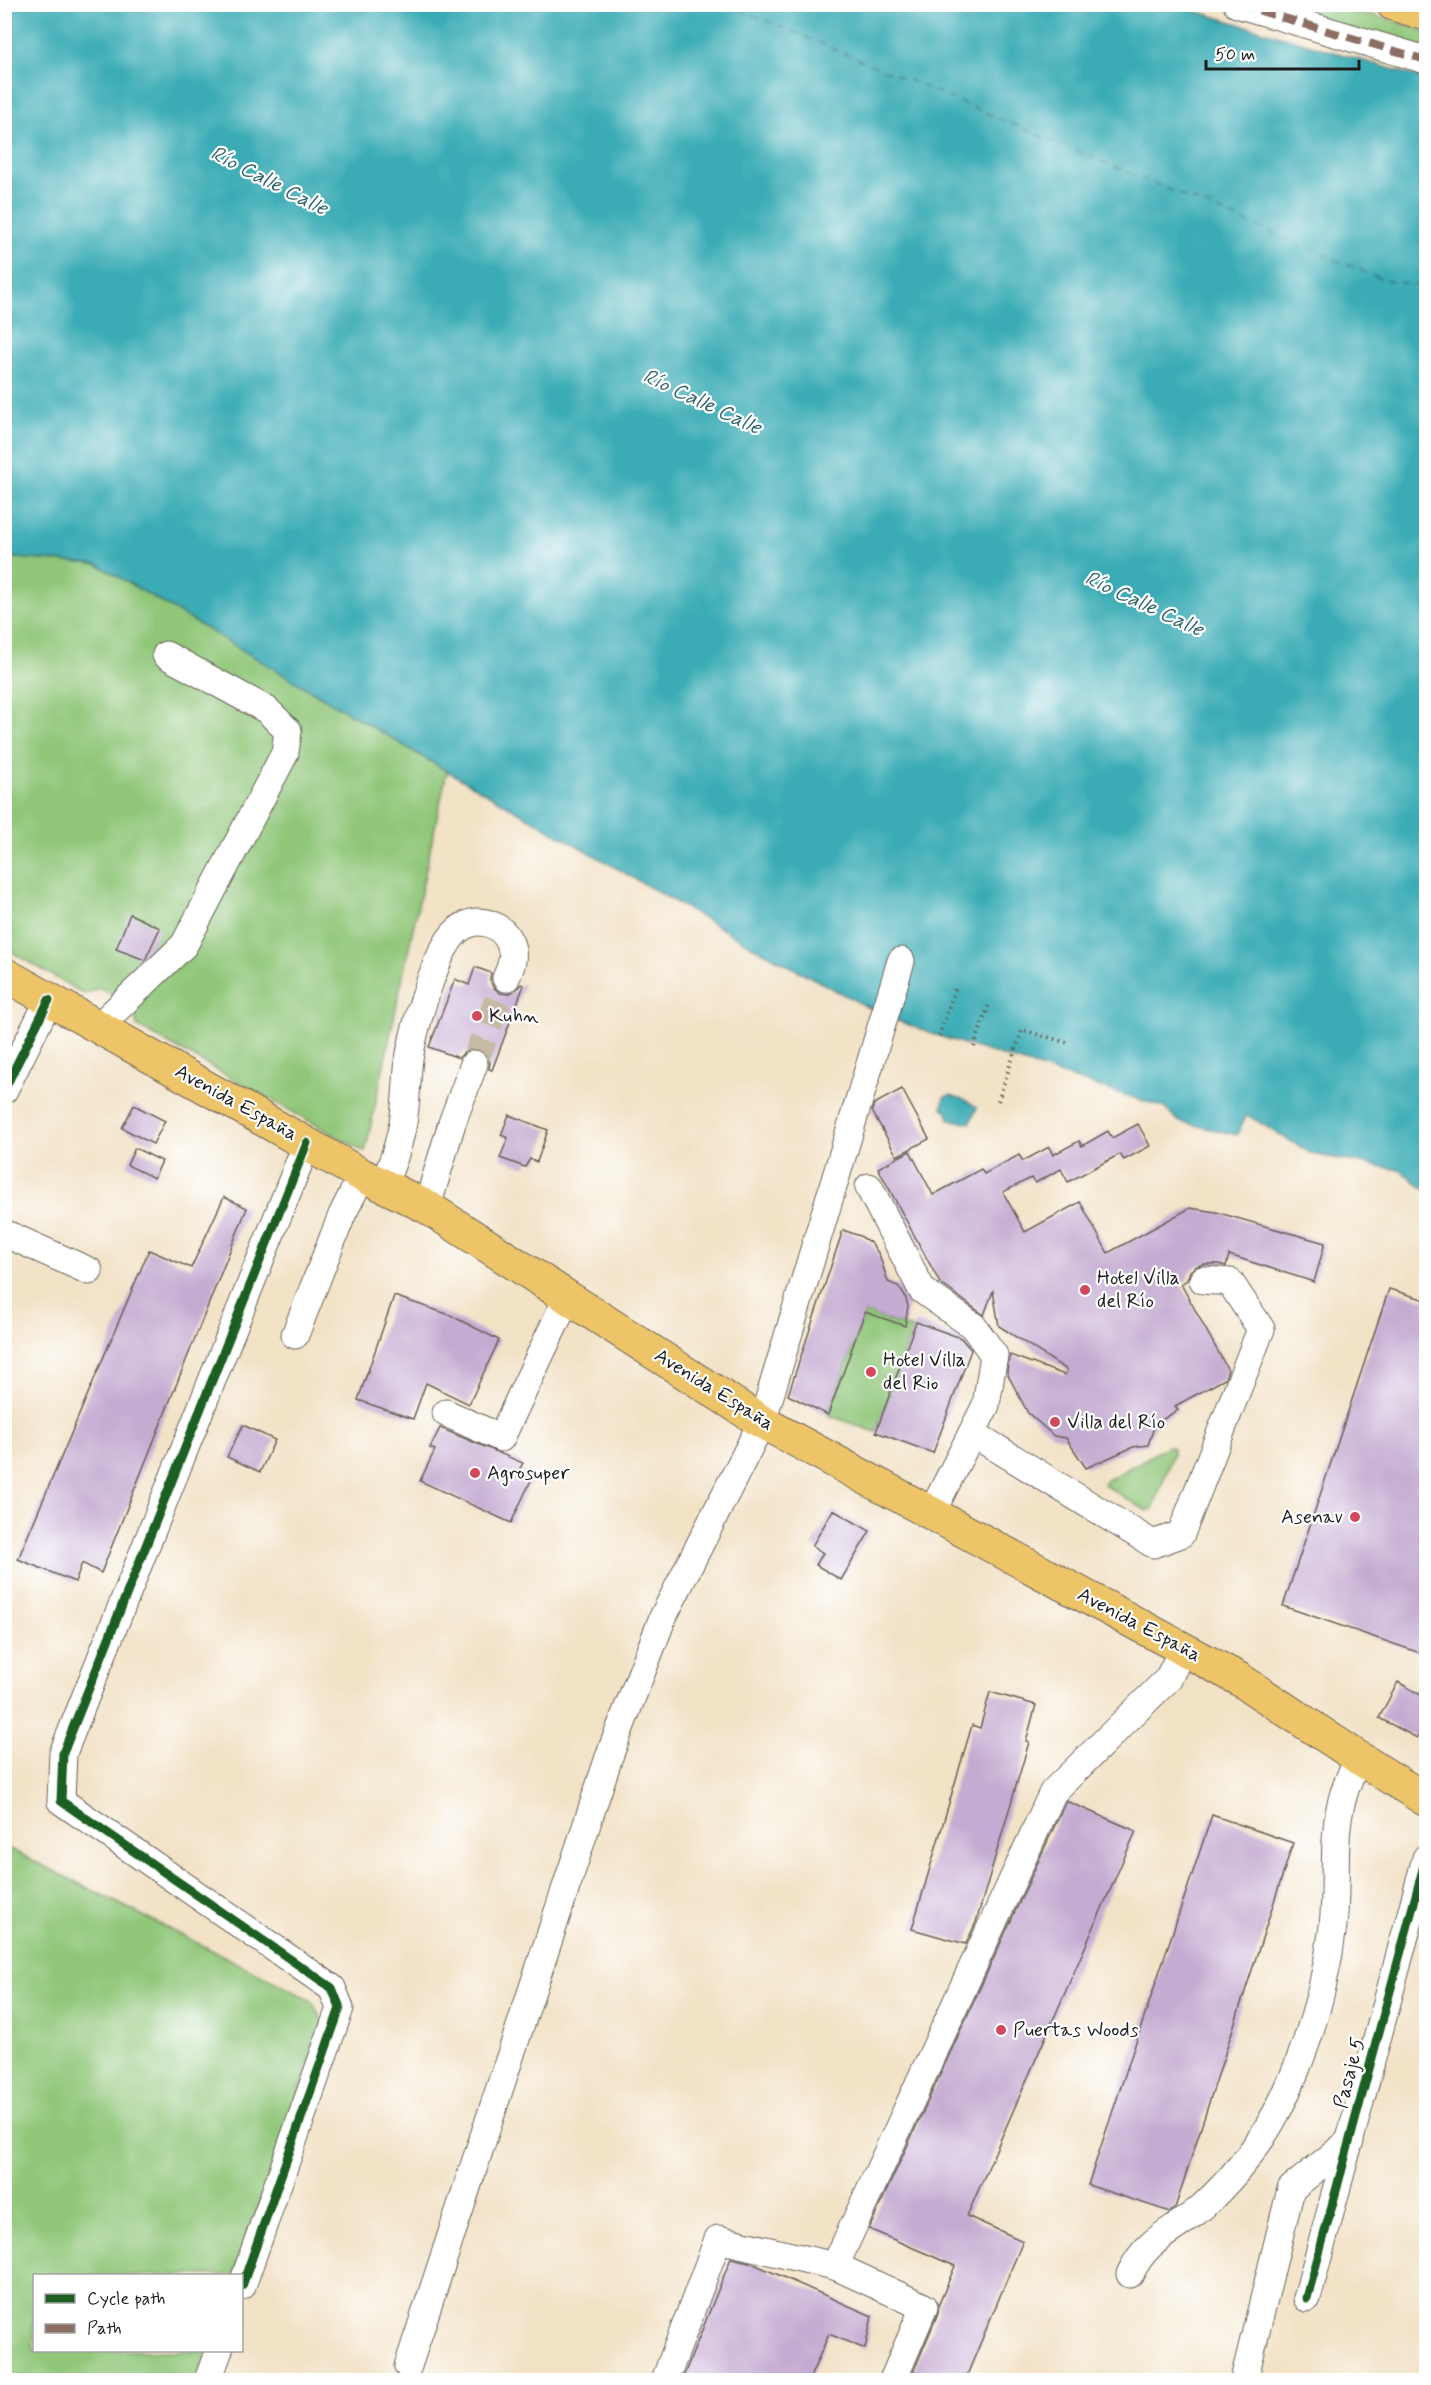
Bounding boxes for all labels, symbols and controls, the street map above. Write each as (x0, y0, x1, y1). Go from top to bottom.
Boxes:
scale bar (1206, 33, 1359, 71)
text: 50 m (1215, 43, 1255, 67)
water label: Río Calle Calle (206, 139, 334, 223)
water label: Río Calle Calle (638, 362, 767, 442)
water label: Río Calle Calle (1080, 564, 1209, 644)
place label: Kuhn (489, 1003, 539, 1030)
marker: Kuhn (470, 1009, 484, 1023)
street label: Avenida España (170, 1058, 302, 1148)
place label: Hotel Villa del Río (1097, 1265, 1180, 1315)
marker: Hotel Villa del Río (1078, 1283, 1092, 1297)
street label: Avenida España (649, 1342, 779, 1438)
place label: Hotel Villa del Rio (883, 1347, 966, 1397)
marker: Hotel Villa del Rio (864, 1365, 878, 1379)
place label: Villa del Río (1067, 1409, 1165, 1436)
marker: Villa del Río (1048, 1415, 1062, 1429)
place label: Agrosuper (487, 1460, 570, 1487)
marker: Agrosuper (468, 1466, 482, 1480)
place label: Asenav (1281, 1504, 1343, 1531)
marker: Asenav (1348, 1510, 1362, 1524)
street label: Avenida España (1073, 1581, 1205, 1669)
place label: Puertas Woods (1013, 2017, 1139, 2044)
marker: Puertas Woods (994, 2023, 1008, 2037)
street label: Pasaje 5 (1328, 2034, 1372, 2112)
legend (33, 2274, 243, 2352)
text: Cycle path (87, 2287, 165, 2311)
text: Path (87, 2317, 122, 2341)

